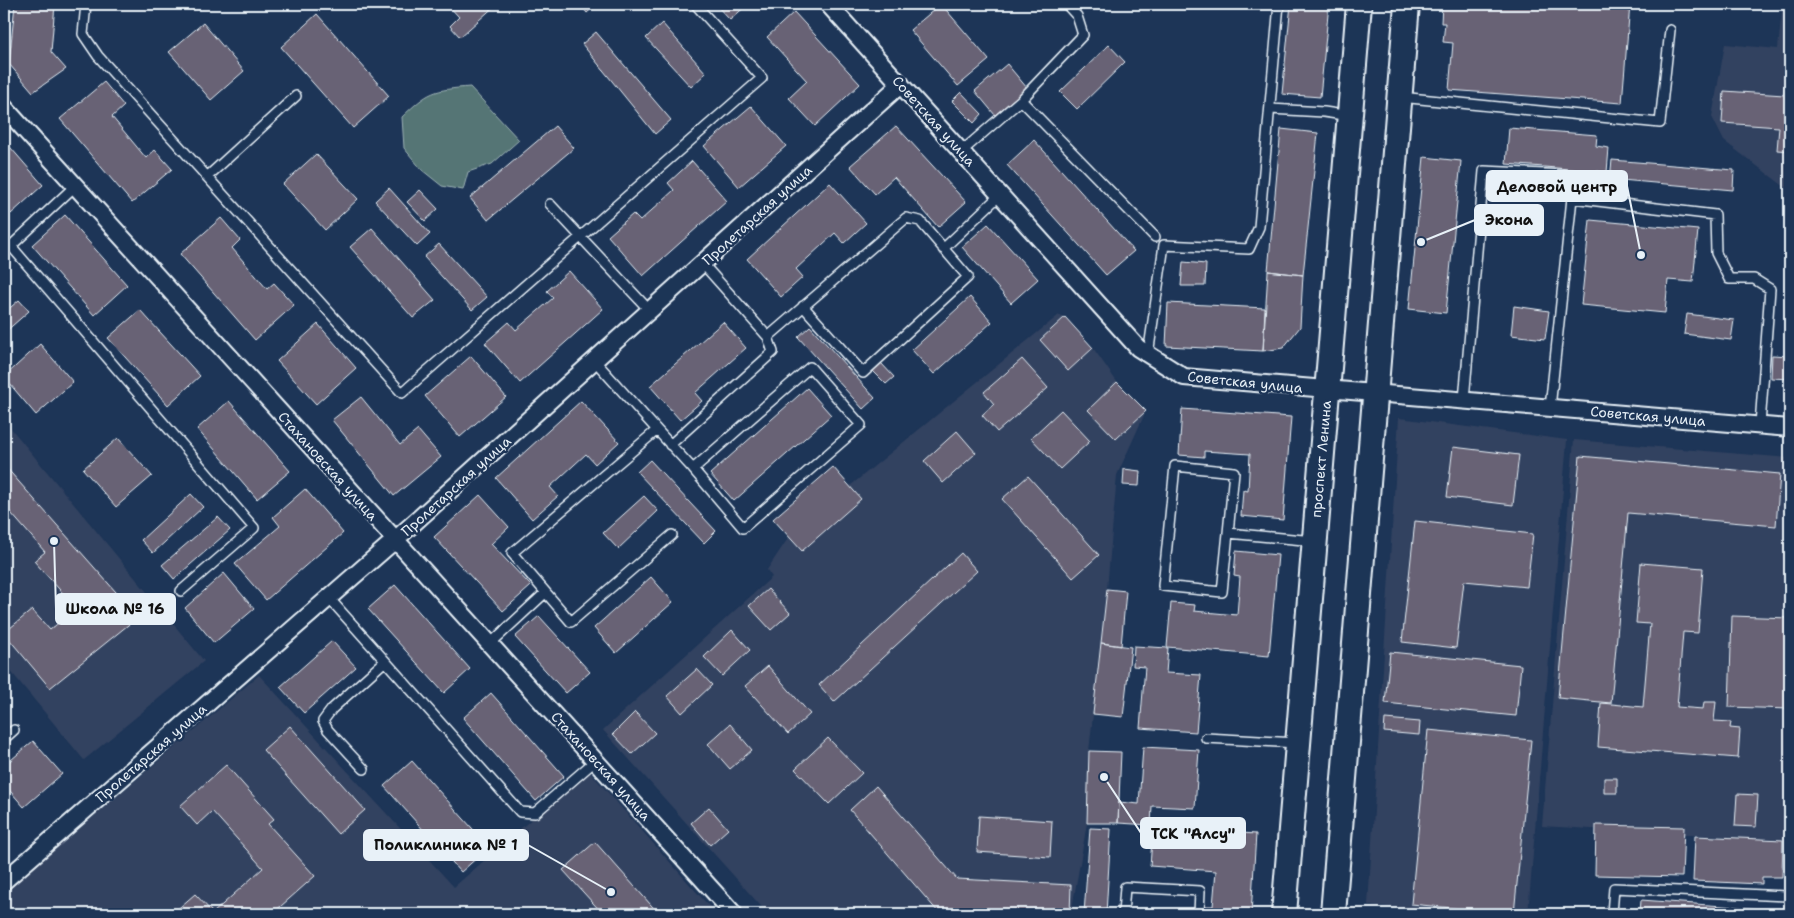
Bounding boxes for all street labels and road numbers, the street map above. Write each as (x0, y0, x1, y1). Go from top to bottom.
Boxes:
street label: Советская улица (889, 72, 980, 170)
street label: Пролетарская улица (698, 161, 816, 269)
street label: Советская улица (1186, 367, 1304, 397)
street label: проспект Ленина (1307, 399, 1335, 518)
street label: Советская улица (1590, 402, 1707, 430)
street label: Стахановская улица (274, 408, 382, 525)
street label: Пролетарская улица (397, 432, 515, 540)
street label: Пролетарская улица (92, 700, 211, 806)
street label: Стахановская улица (547, 708, 655, 825)

